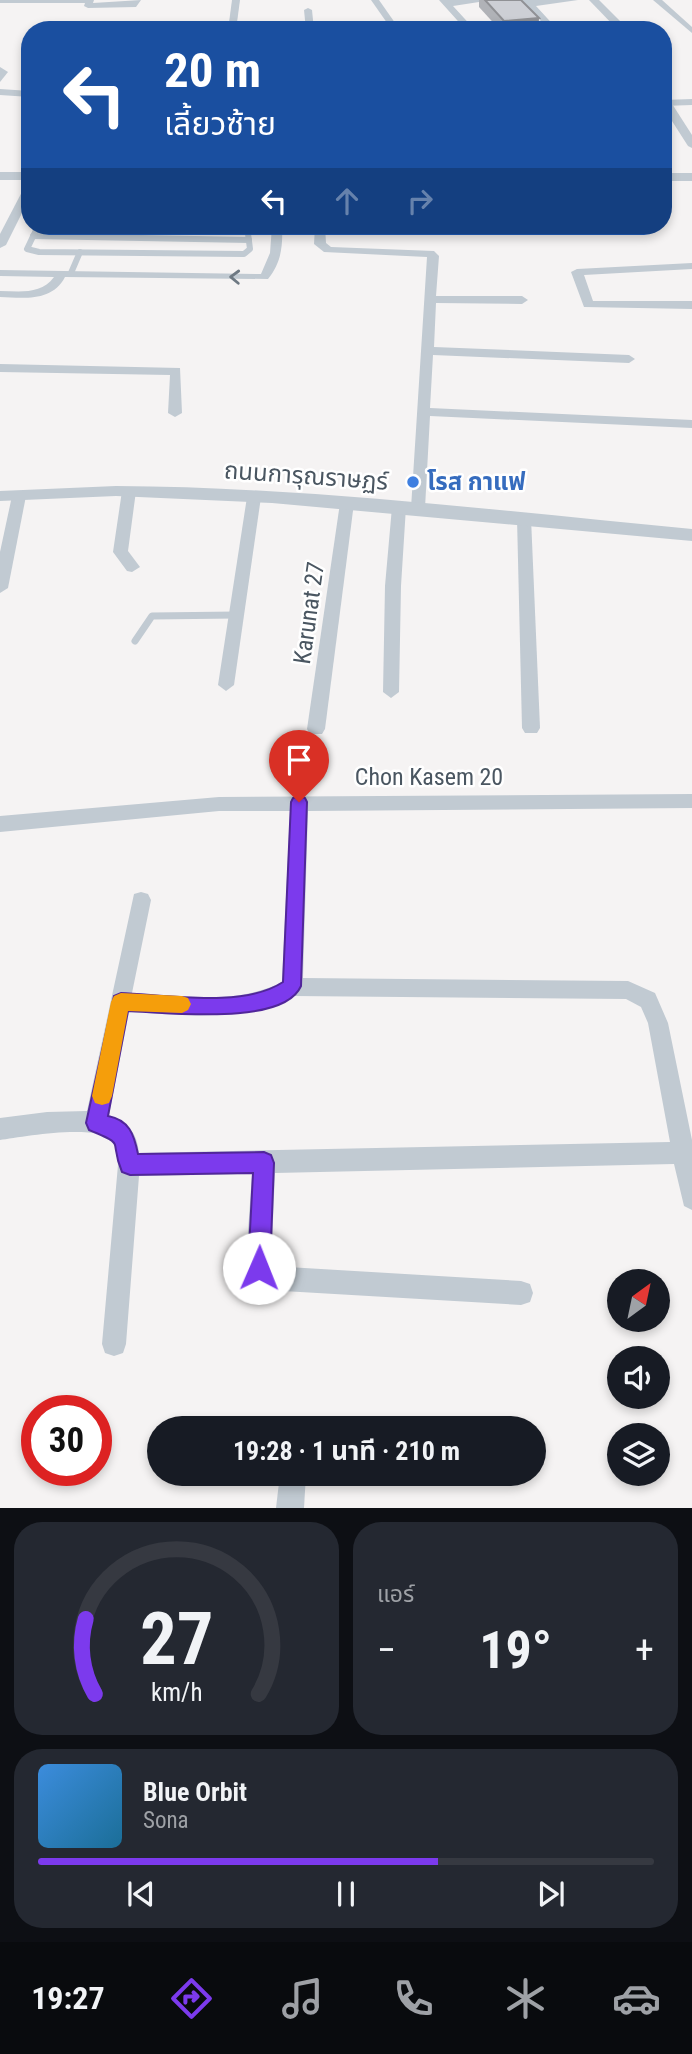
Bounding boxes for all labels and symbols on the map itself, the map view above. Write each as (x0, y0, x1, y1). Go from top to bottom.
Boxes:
one-way arrow (229, 269, 240, 284)
street label: ถนนการุณราษฏร์ (223, 456, 390, 497)
place label: โรส กาแฟ (427, 468, 526, 496)
marker: โรส กาแฟ (405, 474, 421, 490)
street label: Karunat 27 (288, 560, 330, 666)
pin (269, 730, 329, 802)
street label: Chon Kasem 20 (355, 763, 503, 791)
position arrow (222, 1231, 296, 1305)
north arrow (607, 1269, 670, 1332)
speed limit sign: 30 (21, 1395, 112, 1486)

